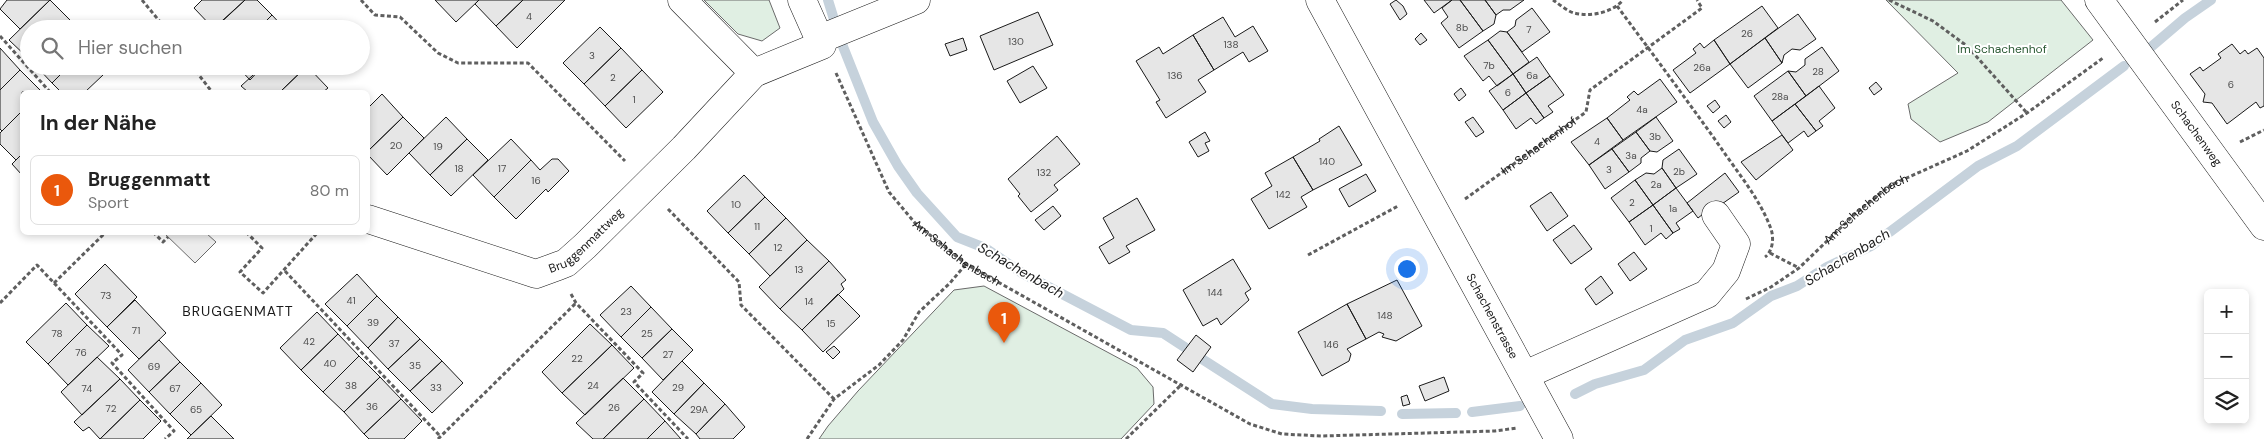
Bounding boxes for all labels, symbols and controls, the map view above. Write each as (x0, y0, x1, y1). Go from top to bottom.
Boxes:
house number: 4 (526, 10, 532, 23)
search box (20, 20, 370, 75)
house number: 8b (1456, 21, 1468, 34)
house number: 7 (1526, 23, 1532, 36)
house number: 26 (1741, 27, 1753, 40)
icon: search (38, 34, 66, 62)
text: Hier suchen (78, 35, 182, 60)
house number: 130 (1008, 35, 1024, 48)
house number: 138 (1223, 38, 1239, 51)
park label: Im Schachenhof (1957, 41, 2047, 57)
house number: 3 (589, 49, 595, 62)
house number: 7b (1483, 59, 1495, 72)
house number: 26a (1693, 61, 1711, 74)
house number: 28 (1812, 65, 1824, 78)
house number: 136 (1167, 69, 1183, 82)
house number: 6a (1526, 69, 1538, 82)
house number: 2 (610, 71, 616, 84)
house number: 6 (2228, 78, 2234, 91)
house number: 6 (1505, 86, 1511, 99)
house number: 28a (1771, 90, 1789, 103)
house number: 1 (632, 93, 636, 106)
street label: Schachenweg (2167, 97, 2226, 169)
house number: 4a (1636, 103, 1648, 116)
text: In der Nähe (40, 109, 157, 137)
street label: Im Schachenhof (1498, 113, 1580, 179)
house number: 3b (1649, 130, 1661, 143)
house number: 4 (1594, 135, 1600, 148)
house number: 20 (390, 139, 402, 152)
house number: 19 (433, 140, 443, 153)
house number: 3a (1625, 149, 1637, 162)
house number: 140 (1319, 155, 1335, 168)
house number: 18 (454, 162, 464, 175)
house number: 17 (498, 162, 506, 175)
house number: 3 (1606, 163, 1612, 176)
house number: 2b (1673, 165, 1685, 178)
house number: 132 (1037, 166, 1052, 179)
text: Bruggenmatt (88, 167, 210, 192)
street label: Am Schachenbach (1820, 170, 1910, 248)
house number: 16 (531, 174, 541, 187)
house number: 2a (1650, 178, 1662, 191)
text: 1 (54, 180, 60, 201)
text: 80 m (310, 180, 349, 201)
house number: 142 (1276, 188, 1291, 201)
text: Sport (88, 192, 129, 213)
house number: 2 (1629, 196, 1635, 209)
house number: 10 (731, 198, 741, 211)
house number: 1a (1669, 202, 1677, 215)
street label: Bruggenmattweg (546, 204, 627, 277)
street label: Am Schachenbach (909, 216, 1003, 290)
house number: 11 (754, 220, 760, 233)
house number: 1 (1649, 222, 1653, 235)
water label: Schachenbach (1801, 224, 1893, 290)
water label: Schachenbach (975, 238, 1067, 302)
house number: 12 (774, 241, 783, 254)
your location (1394, 256, 1420, 282)
house number: 13 (794, 263, 804, 276)
street label: Schachenstrasse (1462, 271, 1522, 362)
house number: 144 (1207, 286, 1223, 299)
house number: 73 (101, 289, 112, 302)
map controls (2204, 289, 2249, 424)
button: + (2204, 289, 2249, 334)
house number: 41 (346, 294, 356, 307)
house number: 14 (804, 295, 814, 308)
district label: BRUGGENMATT (182, 302, 294, 320)
pin: 1 (988, 302, 1020, 343)
house number: 23 (620, 305, 632, 318)
house number: 148 (1377, 309, 1393, 322)
house number: 39 (367, 316, 379, 329)
house number: 15 (826, 317, 836, 330)
house number: 71 (132, 324, 140, 337)
house number: 78 (51, 327, 63, 340)
house number: 25 (641, 327, 653, 340)
button: − (2204, 334, 2249, 379)
house number: 42 (303, 335, 315, 348)
house number: 37 (388, 337, 400, 350)
house number: 146 (1323, 338, 1339, 351)
house number: 76 (75, 346, 87, 359)
house number: 27 (663, 348, 673, 361)
house number: 22 (571, 352, 583, 365)
house number: 40 (324, 357, 337, 370)
house number: 35 (409, 359, 421, 372)
house number: 69 (148, 360, 160, 373)
house number: 38 (345, 379, 357, 392)
house number: 24 (587, 379, 599, 392)
button: layers (2204, 379, 2249, 424)
house number: 33 (430, 381, 442, 394)
house number: 29 (672, 381, 684, 394)
house number: 74 (82, 382, 92, 395)
house number: 67 (169, 382, 181, 395)
house number: 36 (366, 400, 378, 413)
house number: 26 (608, 401, 620, 414)
house number: 72 (106, 402, 117, 415)
house number: 65 (190, 403, 202, 416)
house number: 29A (690, 403, 708, 416)

